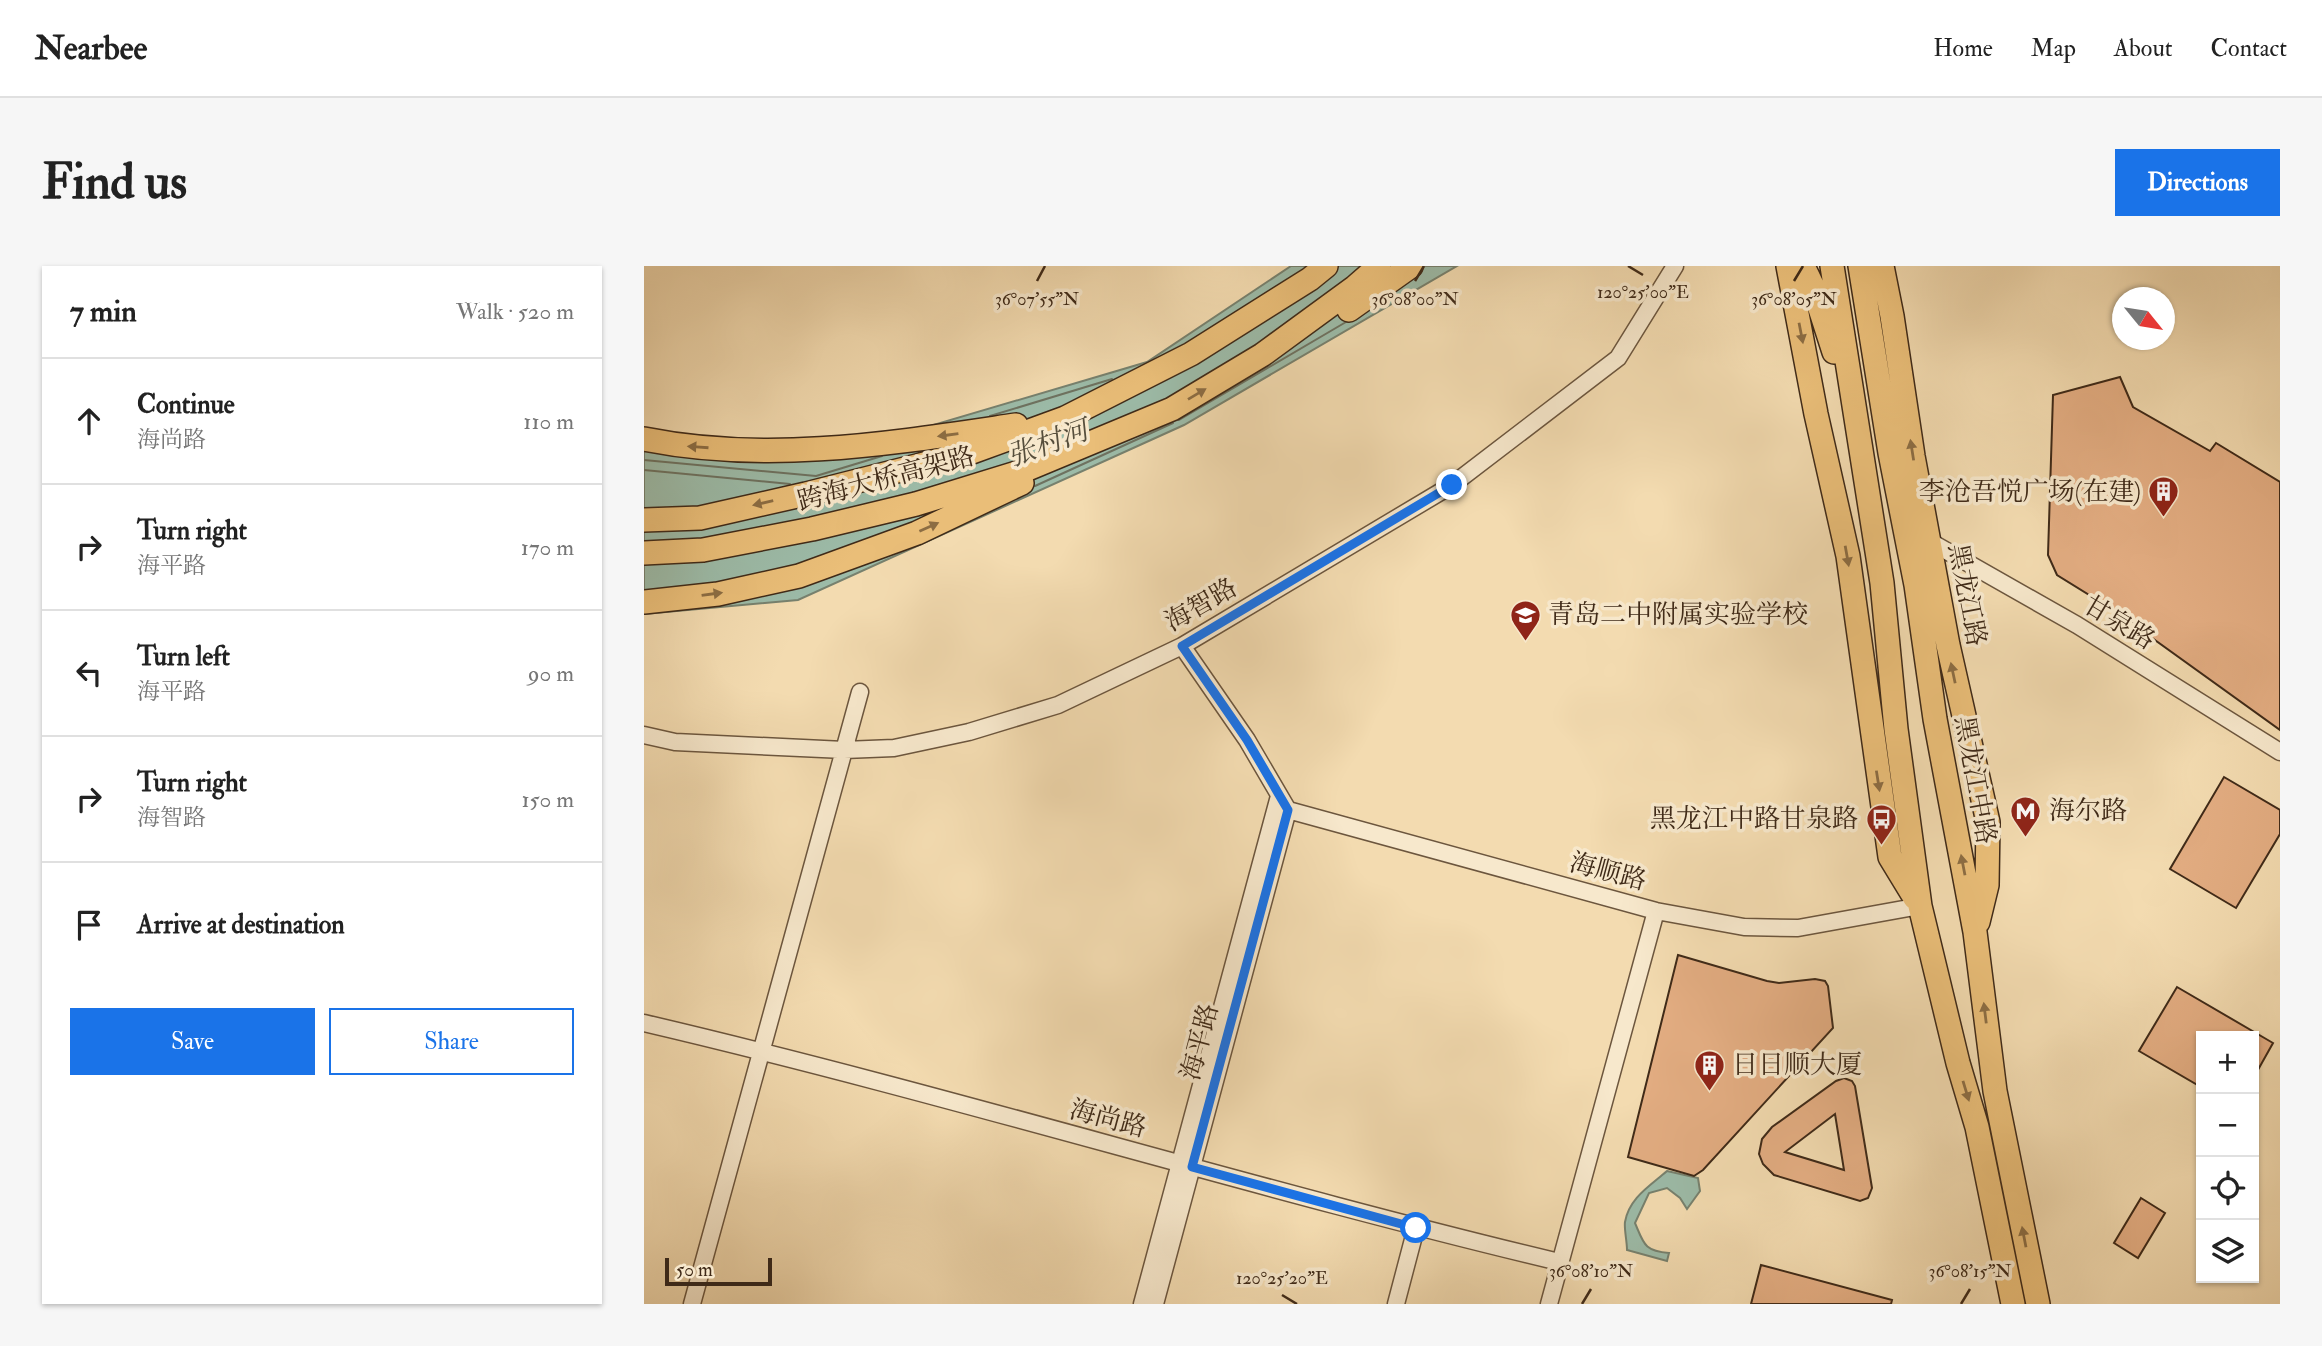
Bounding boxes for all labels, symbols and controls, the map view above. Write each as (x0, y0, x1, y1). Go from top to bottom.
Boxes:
text: Nearbee (35, 28, 147, 69)
text: Home (1933, 33, 1993, 64)
text: Map (2031, 33, 2076, 64)
text: About (2114, 33, 2173, 64)
text: Contact (2211, 33, 2287, 64)
button: Directions (2115, 149, 2280, 216)
text: Find us (42, 152, 187, 213)
text: 120°25'00"E (1597, 281, 1689, 304)
north arrow (2112, 287, 2175, 350)
text: 36°07'55"N (995, 288, 1079, 311)
text: 36°08'00"N (1371, 288, 1459, 311)
text: 36°08'05"N (1751, 288, 1837, 311)
text: 7 min (70, 293, 137, 330)
text: Walk · 520 m (456, 297, 574, 326)
one-way arrow (1795, 322, 1806, 344)
one-way arrow (1188, 388, 1207, 400)
text: Continue (137, 389, 235, 421)
icon: ahead (70, 402, 108, 440)
text: 110 m (523, 407, 574, 436)
water label: 张村河 (1003, 411, 1098, 475)
text: 海尚路 (137, 425, 206, 454)
one-way arrow (937, 430, 959, 441)
one-way arrow (1906, 439, 1917, 461)
street label: 跨海大桥高架路 (794, 440, 978, 518)
one-way arrow (686, 441, 708, 452)
route end (1436, 469, 1467, 500)
building icon: 李沧吾悦广场(在建) (2147, 475, 2181, 519)
place label: 李沧吾悦广场(在建) (1919, 476, 2141, 508)
one-way arrow (752, 498, 774, 509)
text: Turn right (137, 515, 247, 547)
one-way arrow (918, 522, 939, 533)
icon: right (70, 528, 108, 566)
text: 170 m (521, 533, 574, 562)
street label: 黑龙江路 (1941, 541, 1993, 649)
one-way arrow (1842, 545, 1853, 567)
text: 海平路 (137, 551, 206, 580)
street label: 海智路 (1159, 572, 1243, 638)
one-way arrow (701, 588, 723, 599)
street label: 甘泉路 (2077, 589, 2161, 657)
school or university icon: 青岛二中附属实验学校 (1508, 598, 1542, 642)
place label: 青岛二中附属实验学校 (1548, 599, 1808, 631)
text: Turn left (137, 641, 230, 673)
icon: left (70, 654, 108, 692)
text: 90 m (528, 659, 574, 688)
one-way arrow (1948, 662, 1959, 684)
text: 海平路 (137, 677, 206, 706)
street label: 黑龙江中路 (1948, 713, 2002, 847)
text: Turn right (137, 767, 247, 799)
one-way arrow (1873, 770, 1884, 792)
icon: right (70, 780, 108, 818)
text: 150 m (521, 785, 574, 814)
metro station icon: 海尔路 (2009, 794, 2043, 838)
place label: 海尔路 (2049, 795, 2127, 827)
bus stop icon: 黑龙江中路甘泉路 (1864, 802, 1898, 846)
text: 海智路 (137, 803, 206, 832)
place label: 黑龙江中路甘泉路 (1650, 803, 1858, 835)
street label: 海顺路 (1566, 846, 1650, 898)
one-way arrow (1957, 854, 1968, 876)
icon: arrive (70, 906, 108, 944)
text: Arrive at destination (137, 909, 345, 941)
street label: 海平路 (1174, 1000, 1226, 1084)
one-way arrow (1980, 1002, 1991, 1024)
button: Save (70, 1008, 315, 1075)
button: Share (329, 1008, 574, 1075)
map controls (2196, 1031, 2259, 1283)
button: + (2196, 1031, 2259, 1094)
building icon: 日日顺大厦 (1692, 1048, 1726, 1092)
place label: 日日顺大厦 (1732, 1049, 1862, 1081)
one-way arrow (1962, 1080, 1972, 1101)
street label: 海尚路 (1066, 1093, 1150, 1145)
button: − (2196, 1094, 2259, 1157)
button: locate (2196, 1157, 2259, 1220)
route start (1400, 1212, 1431, 1243)
button: layers (2196, 1220, 2259, 1283)
one-way arrow (2019, 1226, 2030, 1248)
scale bar (665, 1255, 772, 1287)
text: 50 m (676, 1258, 713, 1282)
text: 36°08'10"N (1549, 1260, 1633, 1283)
text: 36°08'15"N (1929, 1260, 2011, 1283)
text: 120°25'20"E (1236, 1267, 1328, 1290)

